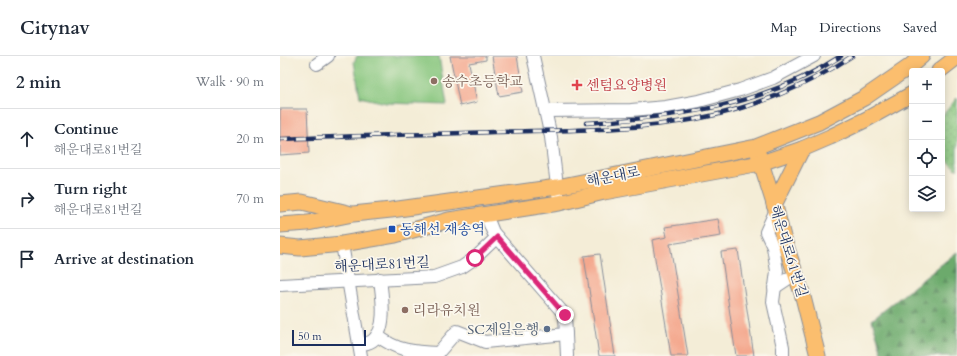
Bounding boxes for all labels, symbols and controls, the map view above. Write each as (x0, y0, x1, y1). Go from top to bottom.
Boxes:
text: Citynav (20, 15, 90, 41)
text: Map (771, 18, 797, 37)
text: Directions (819, 18, 881, 37)
text: Saved (903, 18, 937, 37)
map controls (909, 68, 945, 212)
button: + (909, 68, 945, 104)
text: 2 min (16, 71, 61, 94)
place label: 송수초등학교 (442, 72, 524, 91)
text: Walk · 90 m (196, 73, 264, 91)
marker: 송수초등학교 (429, 76, 439, 86)
place label: 센텀요양병원 (586, 76, 667, 95)
marker: 센텀요양병원 (571, 79, 583, 91)
button: − (909, 104, 945, 140)
text: Continue (54, 119, 119, 139)
icon: ahead (16, 128, 38, 150)
text: 20 m (236, 130, 264, 148)
button: locate (909, 140, 945, 176)
text: 해운대로81번길 (54, 141, 143, 159)
street label: 해운대로 (585, 162, 642, 191)
button: layers (909, 176, 945, 212)
text: Turn right (54, 179, 127, 199)
icon: right (16, 188, 38, 210)
text: 70 m (236, 190, 264, 208)
text: 해운대로81번길 (54, 201, 143, 219)
street label: 해운대로61번길 (765, 203, 812, 300)
place label: 동해선 재송역 (400, 220, 485, 239)
marker: 동해선 재송역 (387, 224, 397, 234)
icon: arrive (16, 248, 38, 270)
text: Arrive at destination (54, 249, 194, 269)
route start (466, 249, 484, 267)
street label: 해운대로81번길 (334, 253, 430, 276)
place label: 리라유치원 (413, 301, 481, 320)
marker: 리라유치원 (400, 305, 410, 315)
route end (556, 306, 574, 324)
place label: SC제일은행 (467, 320, 539, 339)
marker: SC제일은행 (542, 324, 552, 334)
scale bar (292, 328, 366, 347)
text: 50 m (298, 329, 322, 344)

